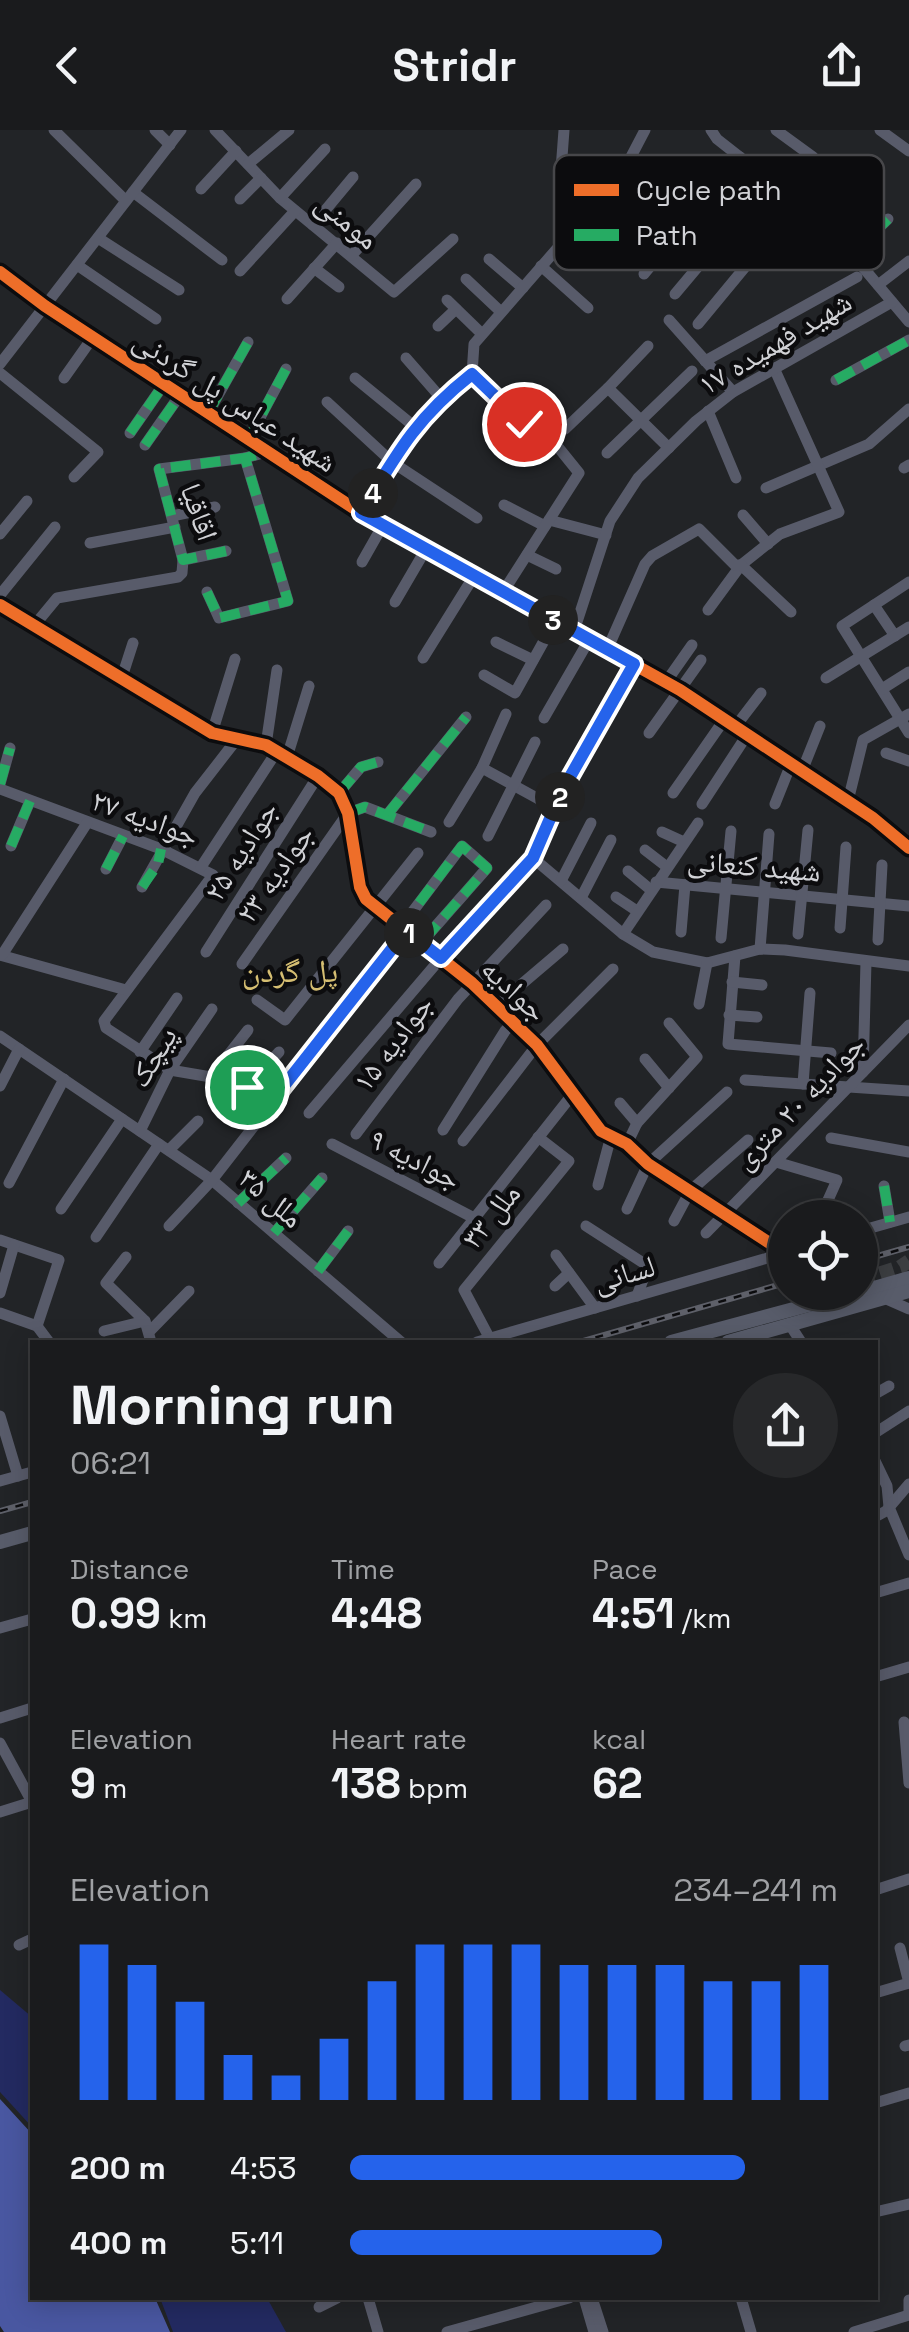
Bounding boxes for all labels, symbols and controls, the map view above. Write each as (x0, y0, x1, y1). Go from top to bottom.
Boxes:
text: Stridr (392, 37, 517, 94)
icon: back (40, 38, 95, 93)
icon: share (814, 38, 869, 93)
legend (554, 155, 884, 270)
text: Cycle path (636, 172, 782, 208)
street label: مومنی (308, 183, 387, 258)
text: Path (636, 217, 698, 253)
street label: شهید فهمیده ۱۷ (691, 281, 859, 404)
street label: شهید عباس پل گردنی (126, 320, 344, 481)
pin (482, 382, 567, 467)
icon: check (497, 397, 552, 452)
pin: 4 (348, 468, 398, 518)
text: 4 (364, 475, 382, 511)
street label: اقاقیا (172, 478, 227, 546)
pin: 3 (528, 595, 578, 645)
text: 3 (544, 602, 562, 638)
pin: 2 (535, 772, 585, 822)
text: 2 (552, 779, 568, 815)
street label: جوادیه ۲۷ (86, 780, 204, 855)
street label: جوادیه ۲۵ (195, 793, 287, 908)
street label: جوادیه ۲۳ (227, 817, 322, 930)
street label: شهید کنعانی (686, 840, 822, 891)
pin: 1 (384, 908, 434, 958)
text: 1 (403, 915, 415, 951)
street label: جوادیه (473, 949, 556, 1030)
district label: پل گردن (242, 951, 338, 991)
street label: جوادیه ۱۵ (344, 987, 442, 1099)
street label: پیچک (119, 1019, 186, 1094)
street label: جوادیه ۲۰ متری (724, 1026, 873, 1178)
pin (205, 1045, 290, 1130)
icon: arrive (220, 1060, 275, 1115)
street label: جوادیه ۹ (363, 1119, 468, 1198)
street label: ملل ۳۵ (231, 1159, 312, 1236)
street label: ملل ۳۳ (452, 1175, 529, 1256)
map controls (768, 1200, 878, 1310)
button: locate (768, 1200, 878, 1310)
street label: لسانی (588, 1246, 659, 1301)
text: Morning run (70, 1370, 395, 1440)
button: share (733, 1373, 838, 1478)
text: 06:21 (70, 1443, 151, 1483)
text: Distance (70, 1551, 189, 1587)
text: Time (331, 1551, 395, 1587)
text: Pace (592, 1551, 658, 1587)
text: 0.99 (70, 1587, 161, 1640)
text: 4:48 (331, 1587, 422, 1640)
text: 4:51 (592, 1587, 675, 1640)
text: km (161, 1600, 207, 1636)
text: /km (675, 1600, 731, 1636)
text: Elevation (70, 1721, 193, 1757)
text: Heart rate (331, 1721, 467, 1757)
text: kcal (592, 1721, 646, 1757)
text: 9 (70, 1757, 96, 1810)
text: 138 (331, 1757, 401, 1810)
text: 62 (592, 1757, 643, 1810)
text: m (96, 1770, 127, 1806)
text: bpm (401, 1770, 468, 1806)
text: Elevation (70, 1870, 210, 1910)
text: 234–241 m (673, 1870, 838, 1910)
text: 200 m (70, 2148, 166, 2188)
text: 4:53 (230, 2148, 297, 2188)
text: 400 m (70, 2223, 167, 2263)
text: 5:11 (230, 2223, 284, 2263)

